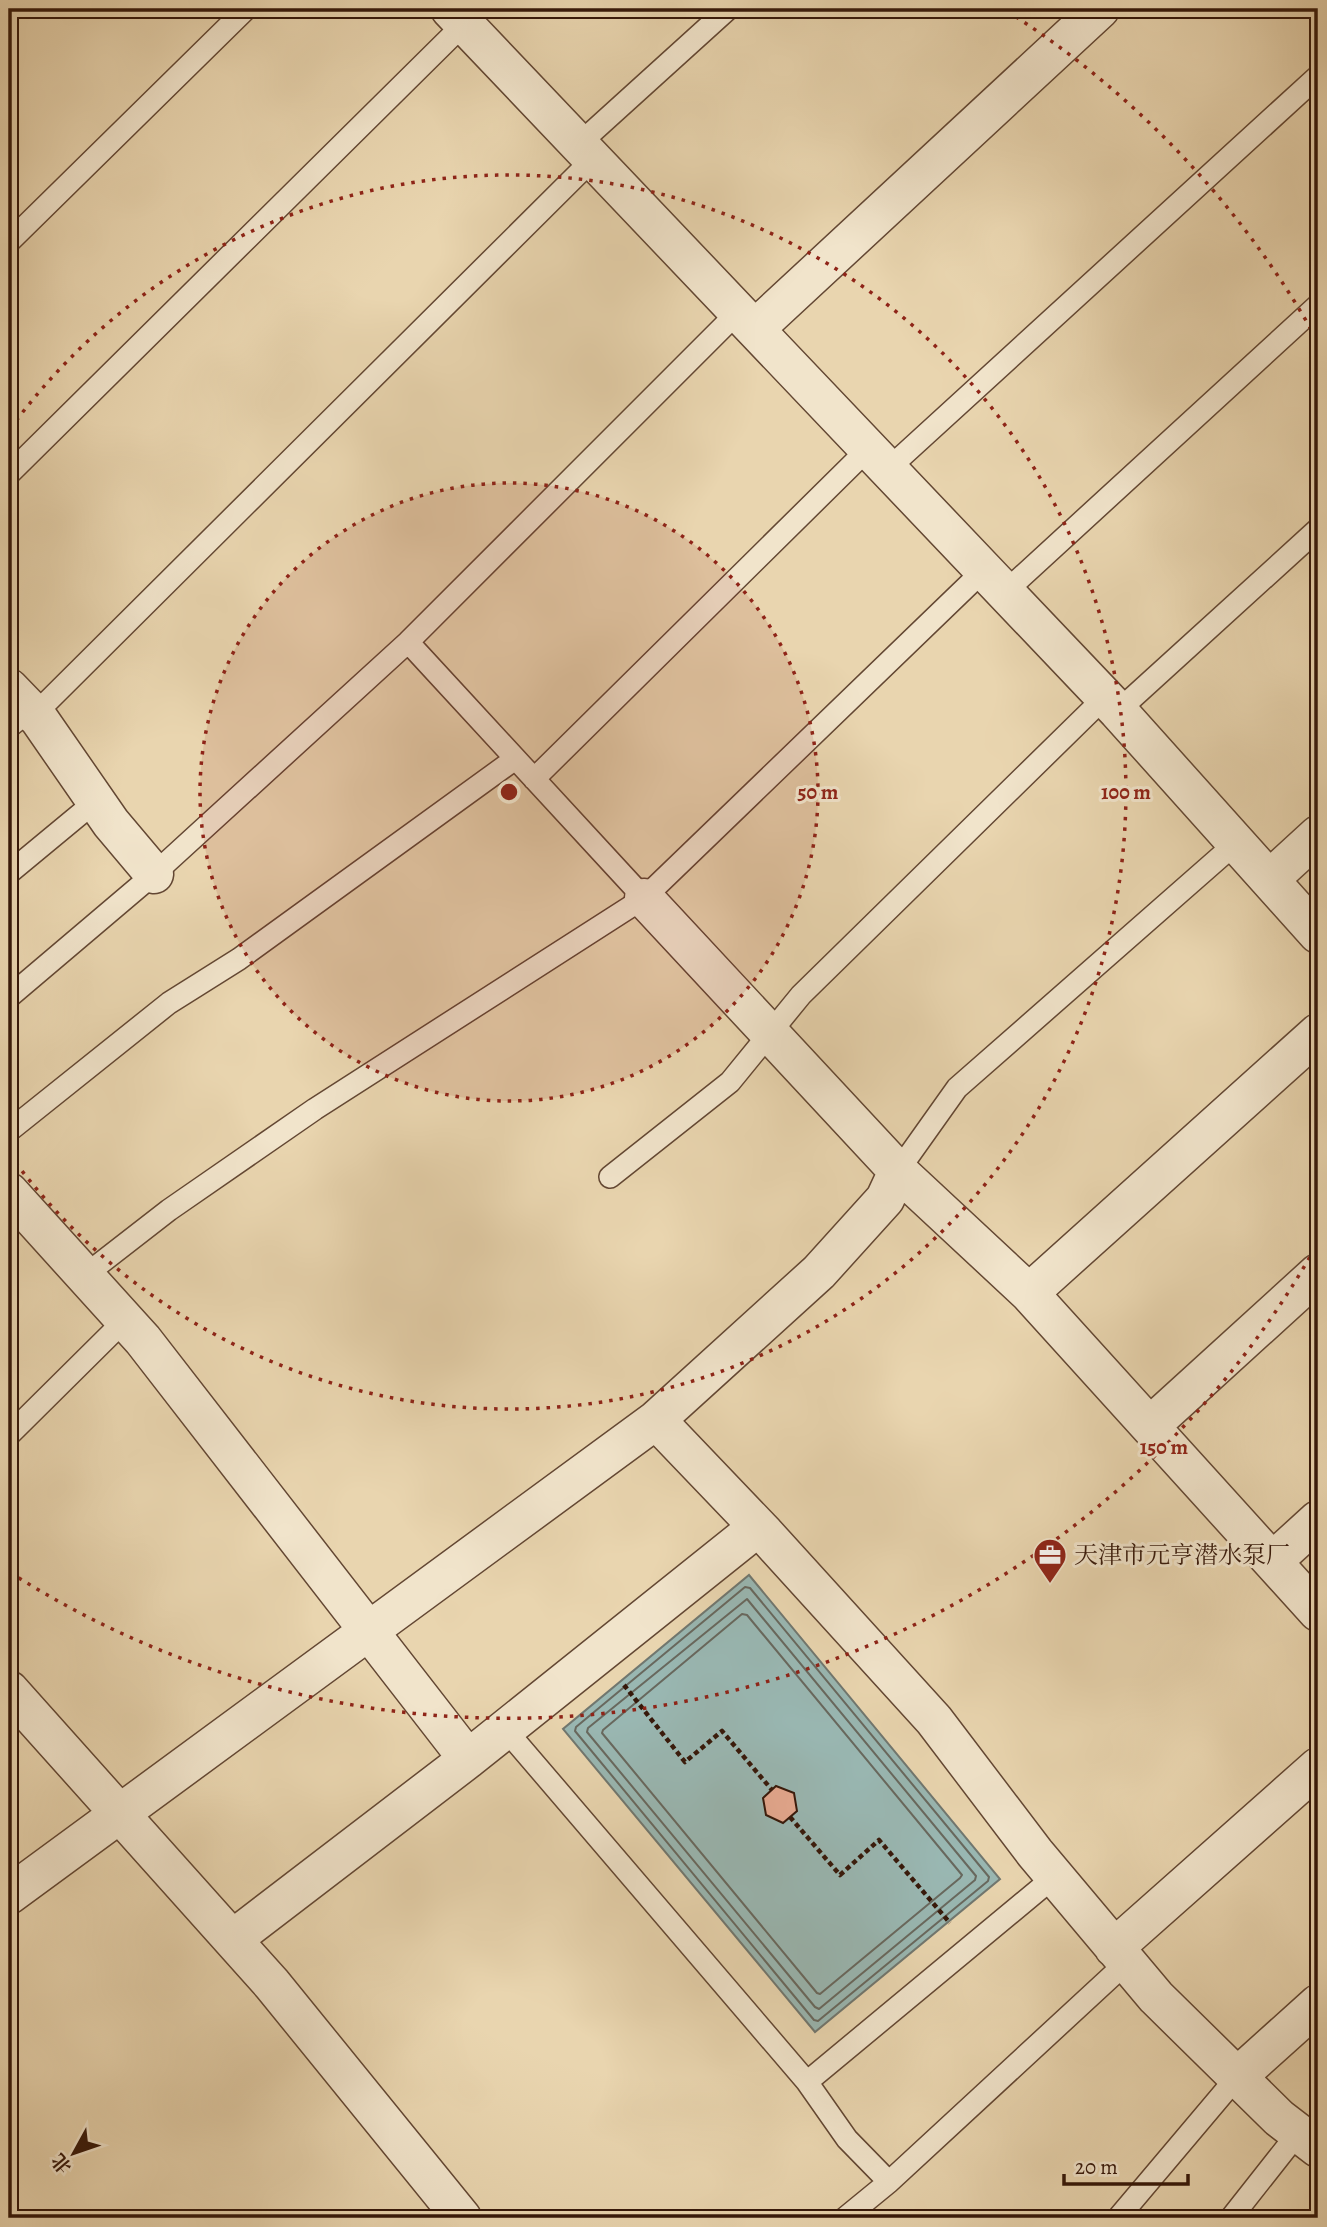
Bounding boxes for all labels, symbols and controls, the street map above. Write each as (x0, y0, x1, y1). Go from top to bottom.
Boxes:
text: 50 m (798, 778, 839, 806)
text: 100 m (1101, 778, 1151, 806)
centre of rings (497, 780, 521, 804)
text: 150 m (1140, 1433, 1189, 1461)
office icon: 天津市元亨潜水泵厂 (1031, 1536, 1069, 1585)
place label: 天津市元亨潜水泵厂 (1074, 1539, 1290, 1571)
north arrow (38, 2118, 108, 2188)
scale bar (1064, 2143, 1189, 2187)
text: 北 (46, 2148, 78, 2179)
text: 20 m (1075, 2153, 1118, 2181)

